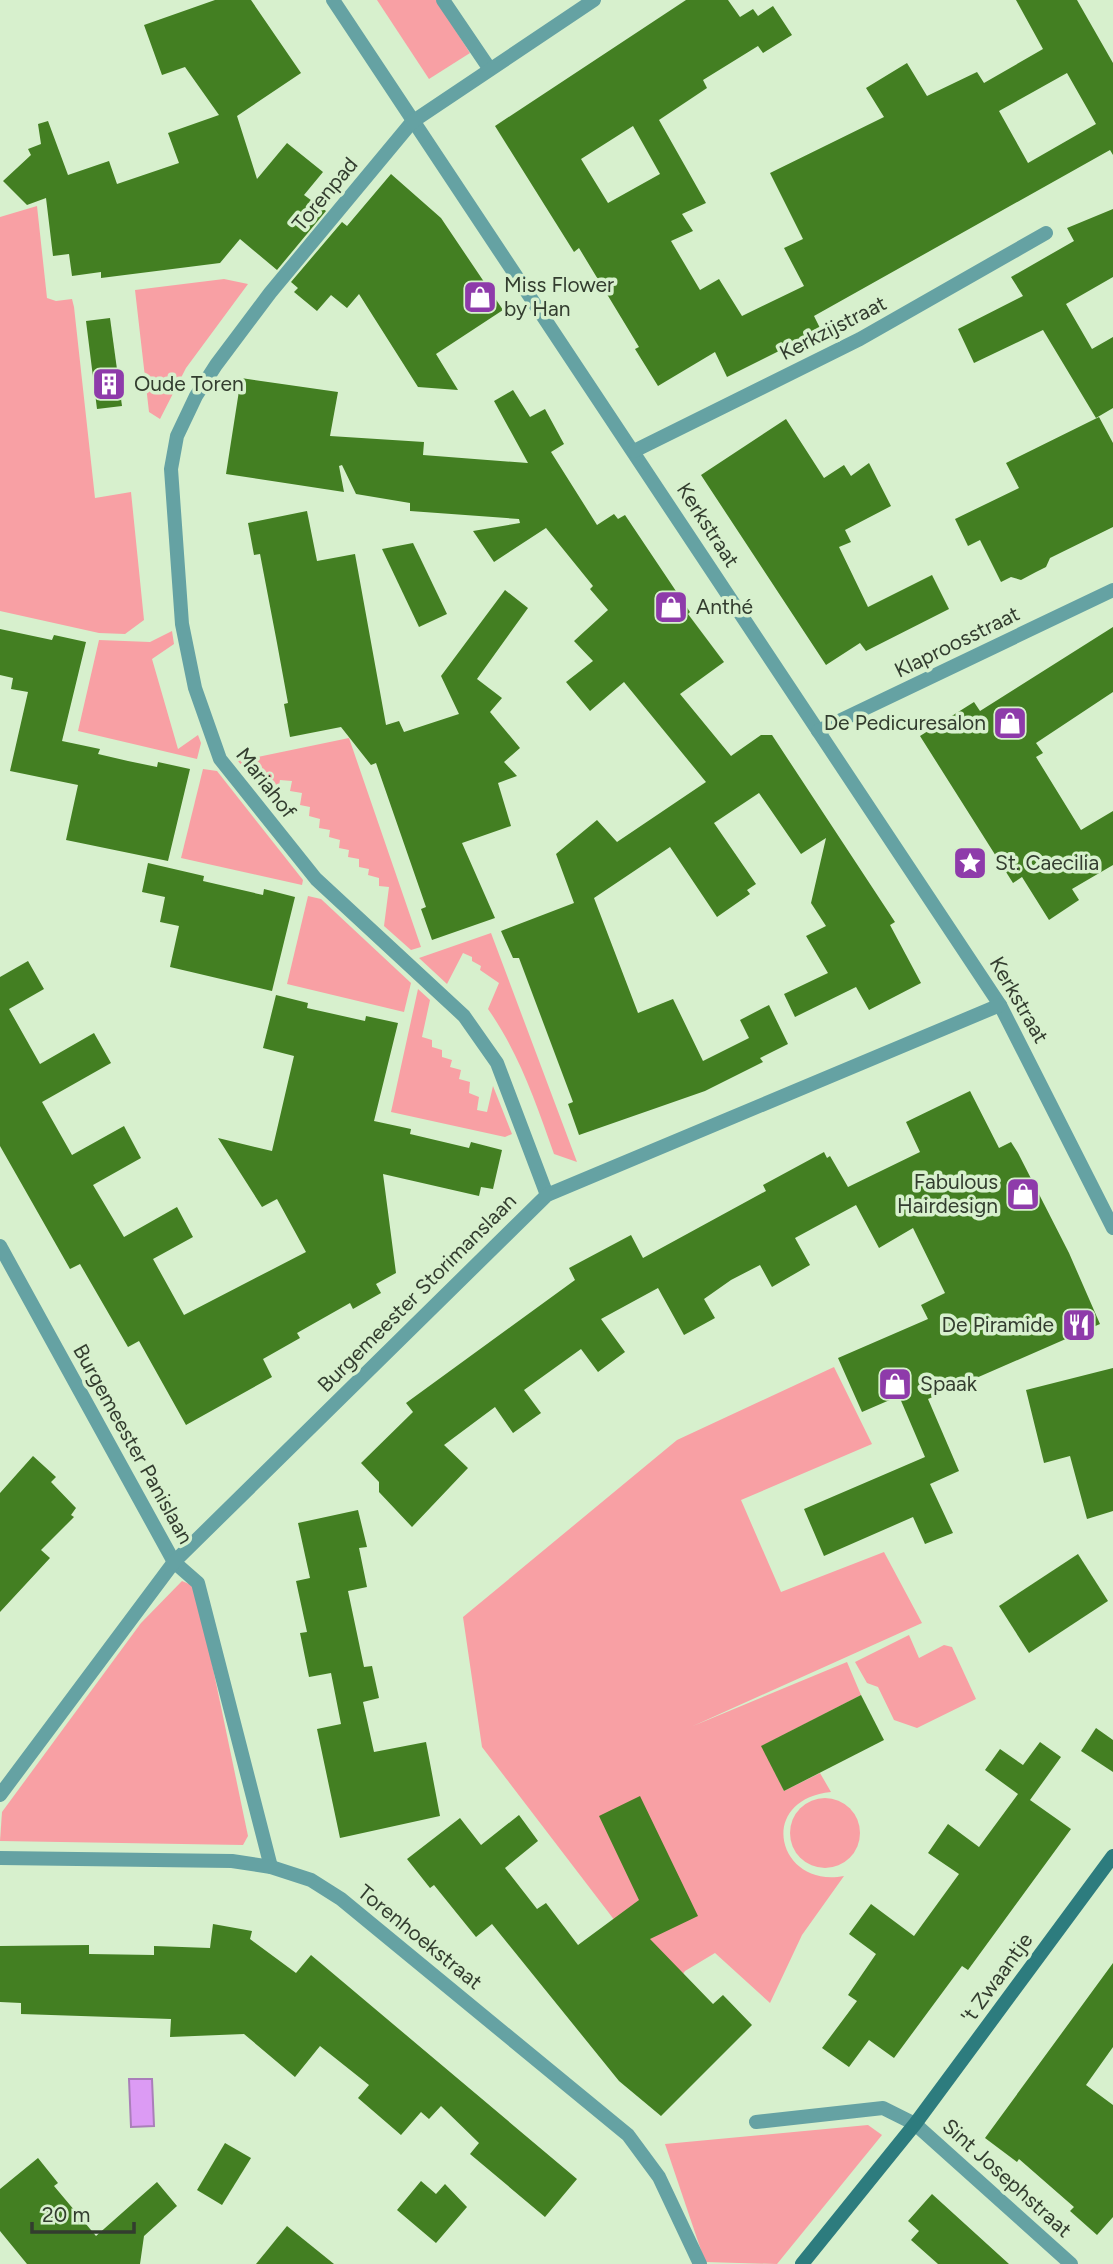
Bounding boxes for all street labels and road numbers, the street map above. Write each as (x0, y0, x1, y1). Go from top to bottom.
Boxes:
street label: Torenpad (287, 152, 363, 235)
street label: Kerkzijstraat (775, 290, 890, 365)
street label: Kerkstraat (672, 478, 745, 572)
street label: Klaproosstraat (890, 600, 1023, 683)
street label: Mariahof (231, 742, 302, 823)
street label: Kerkstraat (985, 952, 1054, 1047)
street label: Burgemeester Storimanslaan (312, 1188, 521, 1397)
street label: Burgemeester Panislaan (68, 1340, 199, 1548)
street label: Torenhoekstraat (353, 1879, 487, 1994)
street label: 't Zwaantje (956, 1928, 1038, 2028)
street label: Sint Josephstraat (938, 2113, 1077, 2242)

